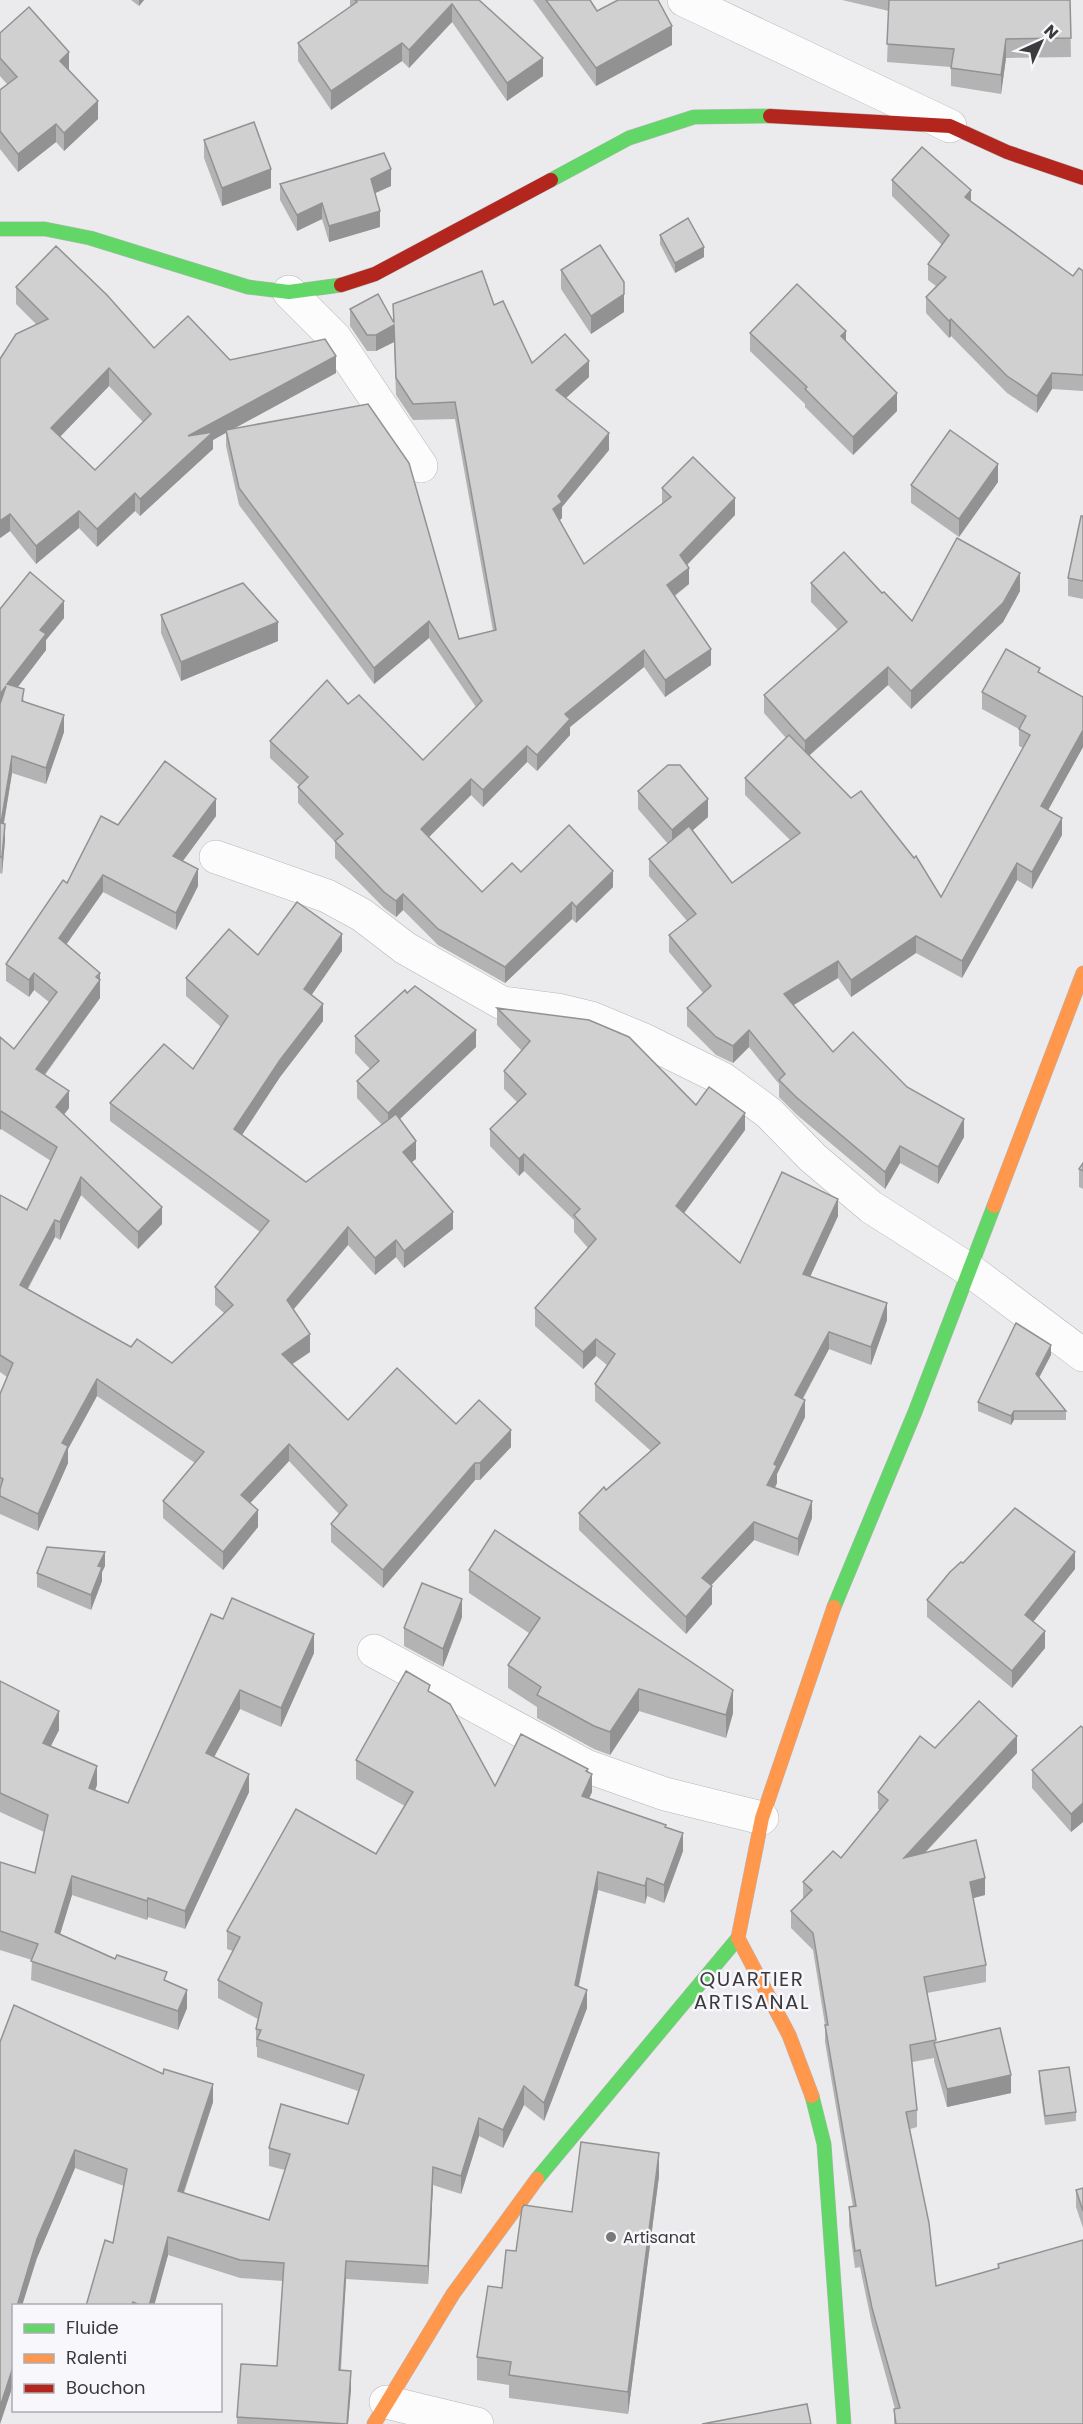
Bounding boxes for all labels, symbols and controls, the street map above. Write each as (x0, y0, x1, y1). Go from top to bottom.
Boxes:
north arrow (1011, 12, 1071, 72)
text: N (1039, 19, 1064, 44)
district label: QUARTIER ARTISANAL (694, 1965, 810, 2016)
place label: Artisanat (623, 2226, 696, 2249)
marker: Artisanat (604, 2230, 618, 2244)
legend (12, 2304, 222, 2412)
text: Fluide (66, 2315, 119, 2340)
text: Ralenti (66, 2345, 127, 2370)
text: Bouchon (66, 2375, 146, 2400)

